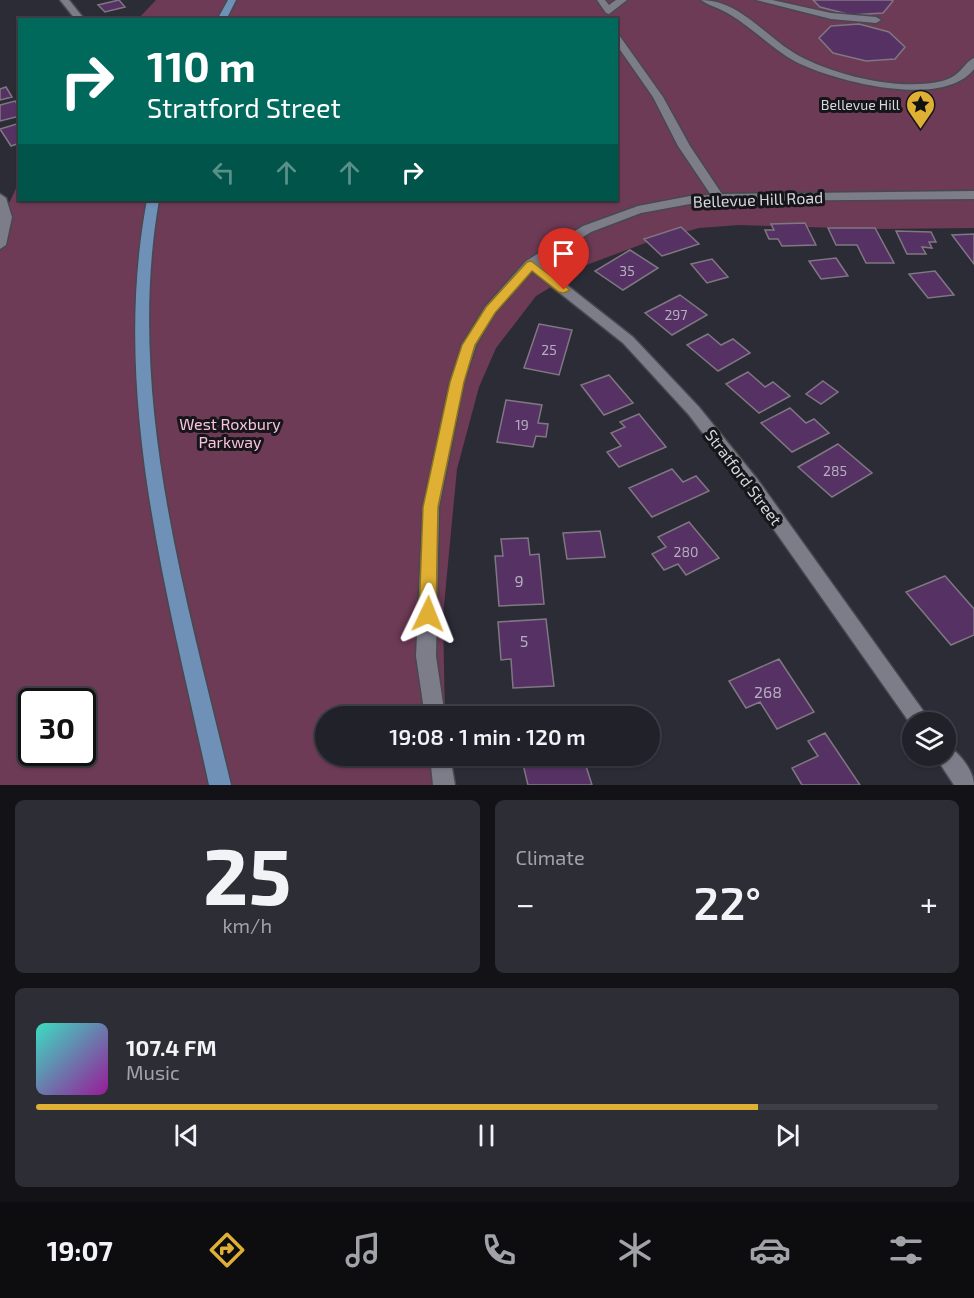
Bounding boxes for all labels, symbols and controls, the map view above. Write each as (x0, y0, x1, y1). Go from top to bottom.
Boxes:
text: 110 m (147, 40, 256, 90)
icon: right (48, 42, 126, 120)
place icon: Bellevue Hill (905, 88, 937, 130)
text: Stratford Street (147, 91, 341, 123)
place label: Bellevue Hill (821, 96, 901, 113)
icon: left (207, 156, 240, 189)
icon: ahead (270, 156, 303, 189)
icon: ahead (333, 156, 366, 189)
icon: right (396, 156, 429, 189)
street label: Bellevue Hill Road (692, 187, 824, 211)
pin (538, 228, 589, 290)
icon: arrive (547, 237, 580, 270)
house number: 35 (619, 262, 635, 279)
house number: 297 (664, 306, 688, 323)
house number: 25 (541, 341, 557, 358)
park label: West Roxbury Parkway (179, 414, 281, 451)
house number: 19 (515, 416, 529, 433)
street label: Stratford Street (702, 425, 786, 529)
house number: 285 (823, 462, 847, 479)
house number: 280 (674, 543, 698, 560)
house number: 9 (514, 571, 524, 590)
position arrow (396, 582, 460, 646)
house number: 5 (520, 631, 528, 650)
house number: 268 (754, 682, 782, 701)
speed limit sign: 30 (18, 688, 96, 766)
map controls (902, 712, 956, 766)
button: layers (902, 712, 956, 766)
text: 19:08 · 1 min · 120 m (389, 723, 586, 749)
text: 25 (203, 827, 291, 921)
text: Climate (516, 845, 585, 869)
text: 22° (694, 875, 761, 929)
text: − (516, 883, 535, 923)
text: + (920, 883, 938, 923)
text: km/h (222, 913, 272, 937)
text: 107.4 FM (126, 1034, 217, 1060)
text: Music (126, 1060, 180, 1084)
icon: previous (170, 1119, 203, 1152)
icon: pause (470, 1119, 503, 1152)
icon: next (771, 1119, 804, 1152)
icon: directions (206, 1229, 248, 1271)
icon: music (342, 1229, 384, 1271)
icon: phone (478, 1229, 520, 1271)
icon: climate (614, 1229, 656, 1271)
icon: car (749, 1229, 791, 1271)
icon: filters (885, 1229, 927, 1271)
text: 19:07 (47, 1234, 113, 1266)

